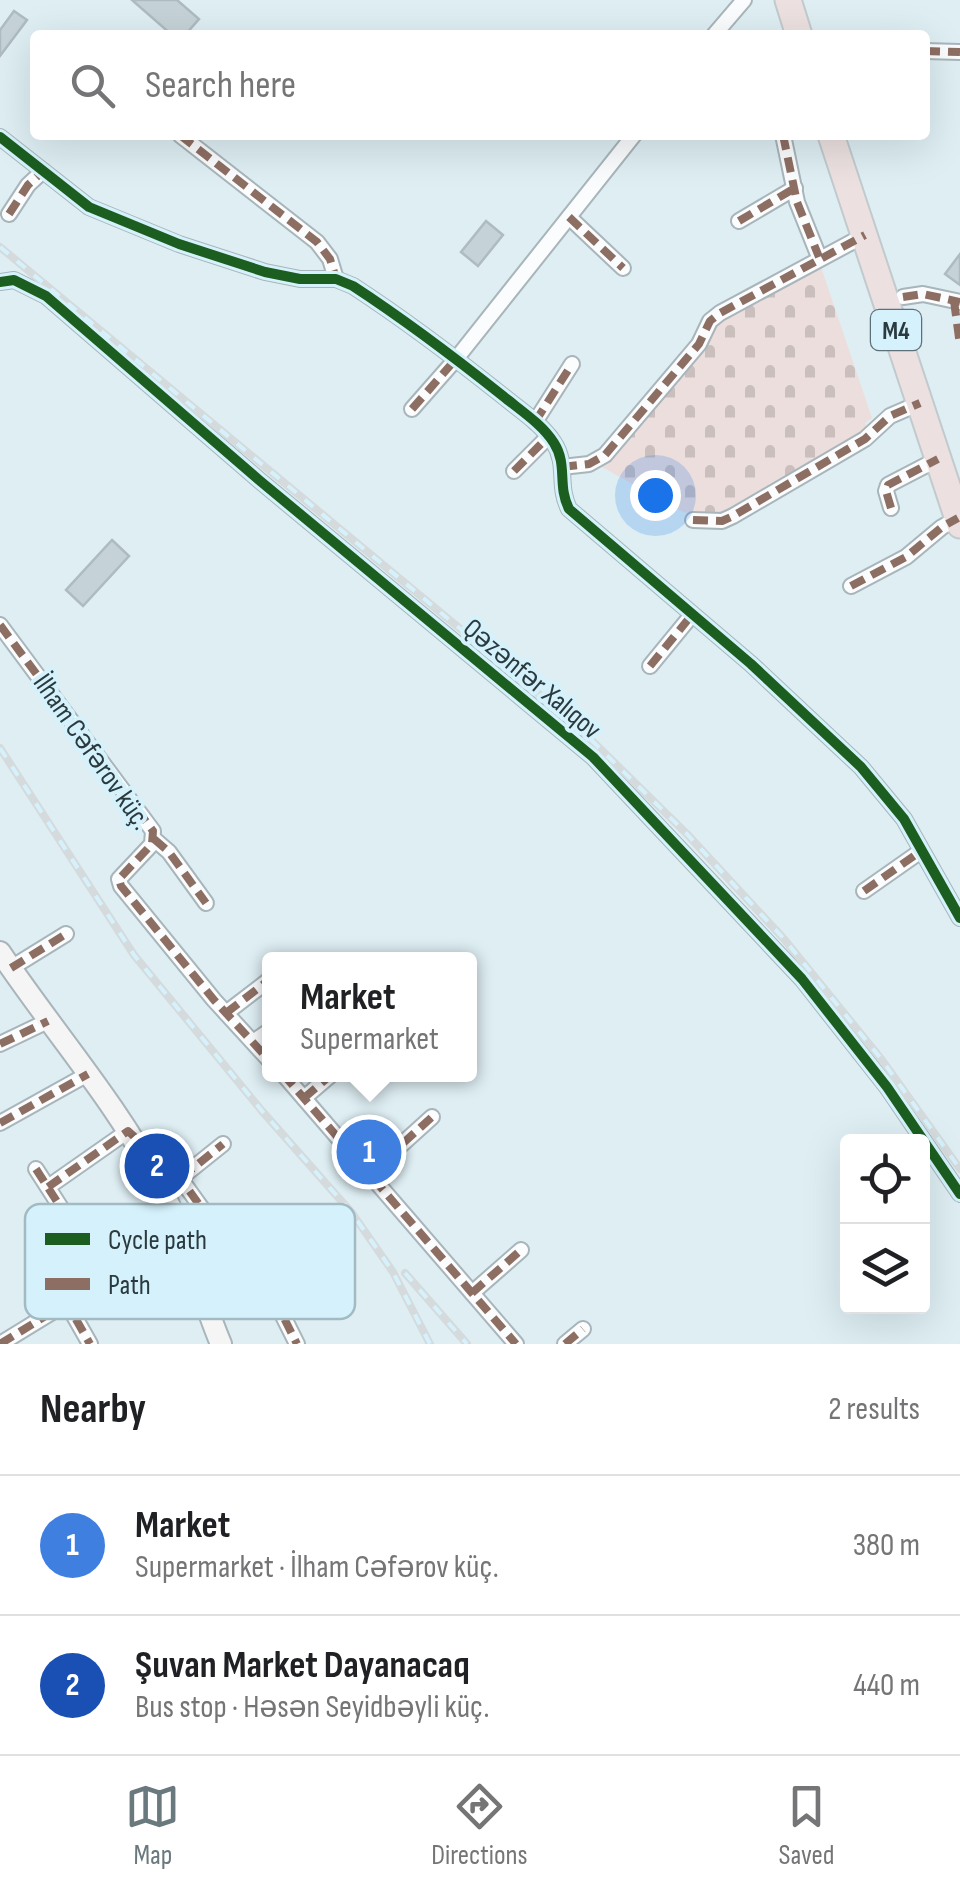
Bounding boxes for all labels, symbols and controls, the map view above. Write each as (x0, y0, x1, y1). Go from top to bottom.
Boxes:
search box (30, 30, 930, 140)
icon: search (65, 58, 120, 113)
text: Search here (145, 63, 296, 108)
road number: M4 (871, 310, 921, 350)
your location (630, 470, 681, 521)
street label: Qəzənfər Xalıqov (456, 612, 608, 746)
street label: İlham Cəfərov küç. (26, 668, 158, 836)
popup (262, 952, 477, 1082)
text: Market (300, 975, 396, 1020)
text: Supermarket (300, 1020, 439, 1059)
pin: 1 (336, 1114, 402, 1190)
pin: 2 (124, 1128, 190, 1204)
map controls (840, 1134, 930, 1314)
button: locate (840, 1134, 930, 1224)
legend (25, 1204, 355, 1319)
text: Cycle path (108, 1224, 207, 1257)
button: layers (840, 1224, 930, 1314)
text: Path (108, 1269, 151, 1302)
text: Nearby (40, 1384, 146, 1435)
text: 2 results (828, 1390, 920, 1429)
text: Market (135, 1503, 230, 1548)
text: 1 (66, 1526, 79, 1565)
text: 380 m (853, 1526, 920, 1565)
text: Supermarket · İlham Cəfərov küç. (135, 1548, 499, 1587)
text: Şuvan Market Dayanacaq (135, 1643, 470, 1688)
text: 2 (65, 1666, 80, 1705)
text: 440 m (853, 1666, 920, 1705)
text: Bus stop · Həsən Seyidbəyli küç. (135, 1688, 490, 1727)
tab: Map (125, 1779, 180, 1872)
tab: Directions (431, 1779, 528, 1872)
tab: Saved (778, 1779, 835, 1872)

